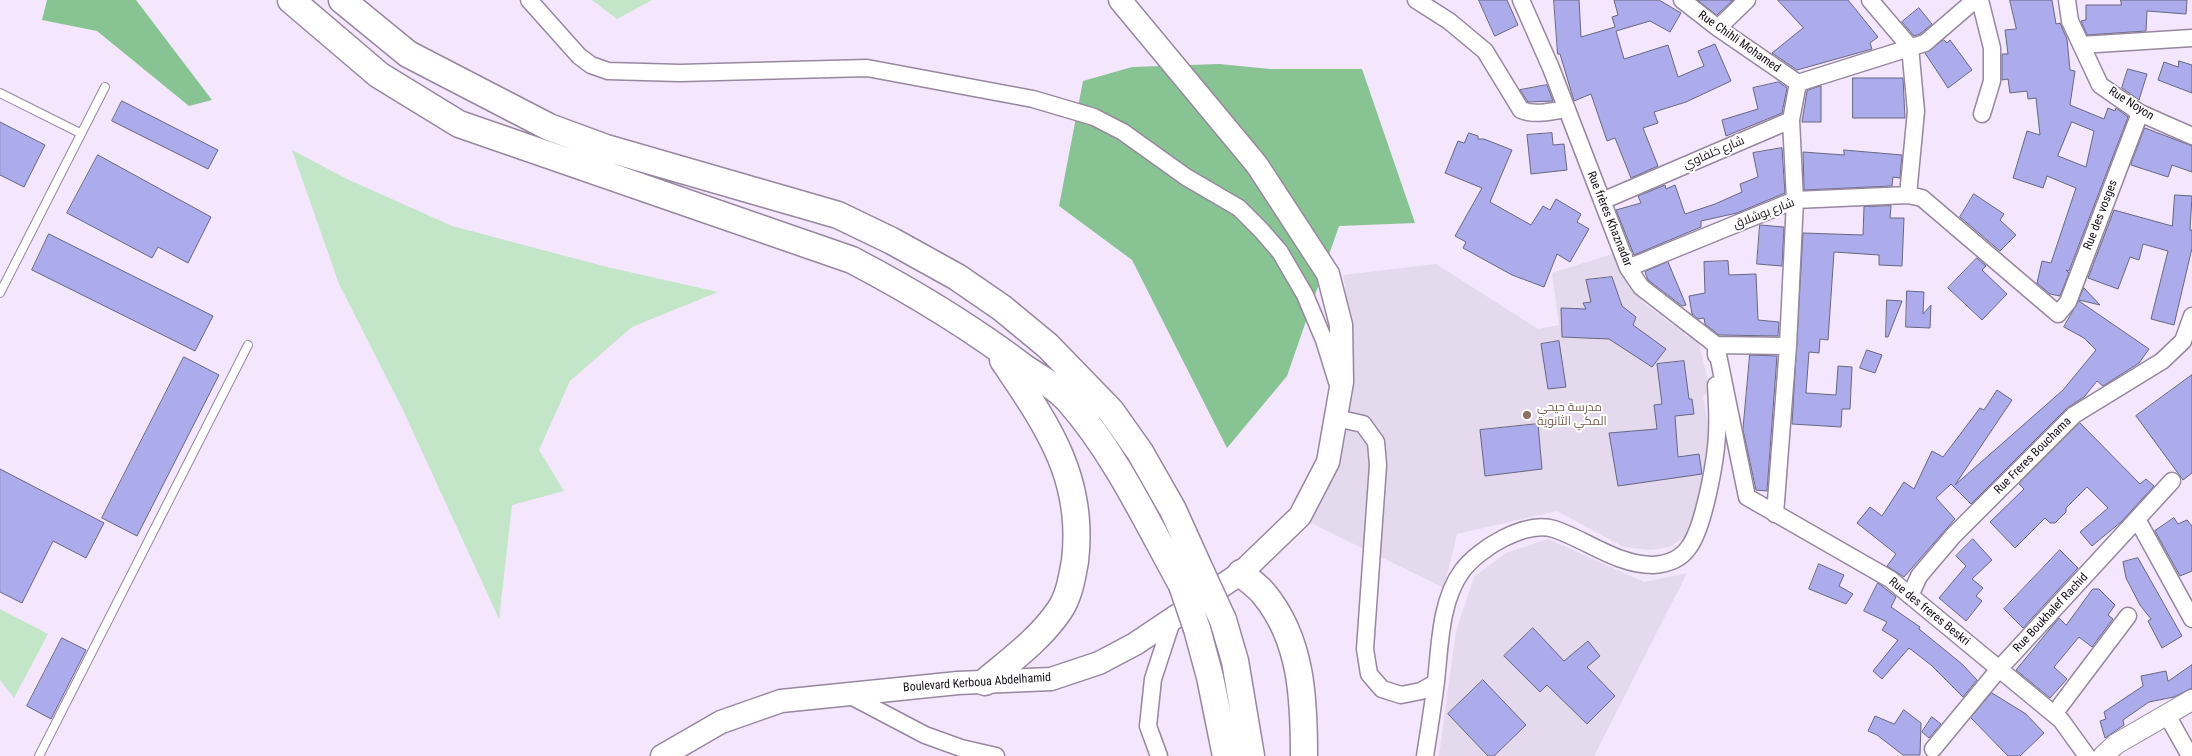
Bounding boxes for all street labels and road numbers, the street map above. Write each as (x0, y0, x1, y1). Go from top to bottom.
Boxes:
street label: Rue Chihli Mohamed (1695, 8, 1783, 76)
street label: Rue Noyon (2106, 84, 2156, 124)
street label: شارع خلفاوي (1681, 134, 1747, 172)
street label: Rue frères Khaznadar (1583, 169, 1635, 269)
street label: Rue des vosges (2081, 178, 2121, 252)
street label: شارع بوشلاق (1731, 196, 1797, 232)
street label: Rue Freres Bouchama (1992, 415, 2074, 497)
street label: Rue Boukhalef Rachid (2011, 570, 2091, 656)
street label: Rue des freres Beskri (1886, 575, 1972, 649)
street label: Boulevard Kerboua Abdelhamid (903, 671, 1051, 695)

